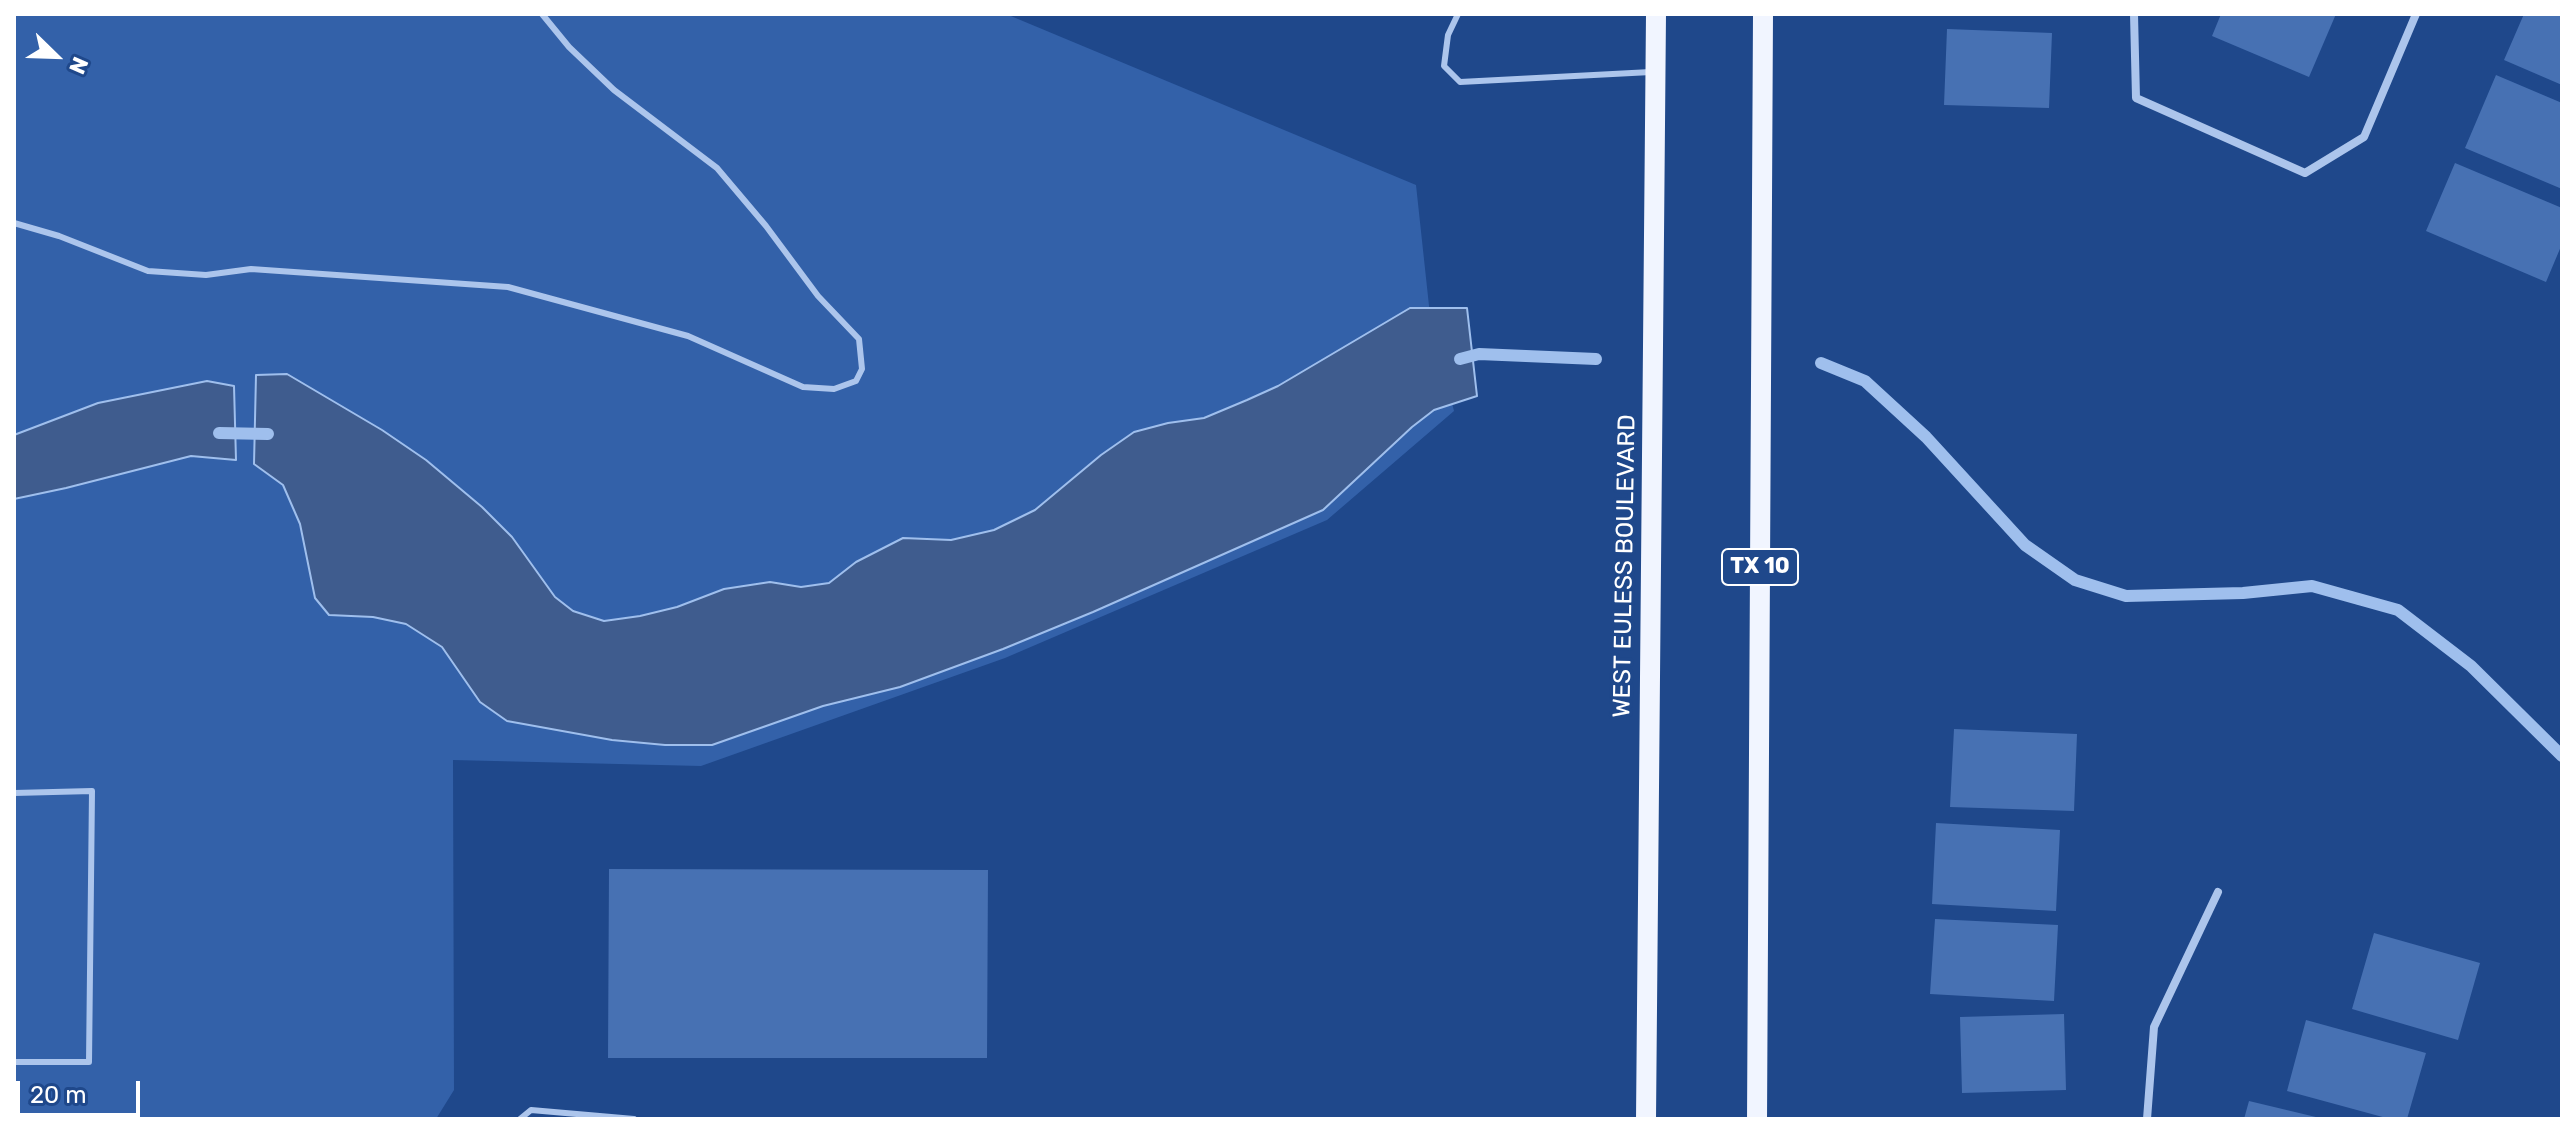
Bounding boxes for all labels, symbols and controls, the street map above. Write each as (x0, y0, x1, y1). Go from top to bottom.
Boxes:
north arrow (16, 16, 96, 96)
text: N (63, 53, 94, 78)
street label: WEST EULESS BOULEVARD (1608, 414, 1642, 718)
road number: TX 10 (1722, 549, 1798, 585)
scale bar (20, 1065, 144, 1115)
text: 20 m (30, 1081, 87, 1109)

